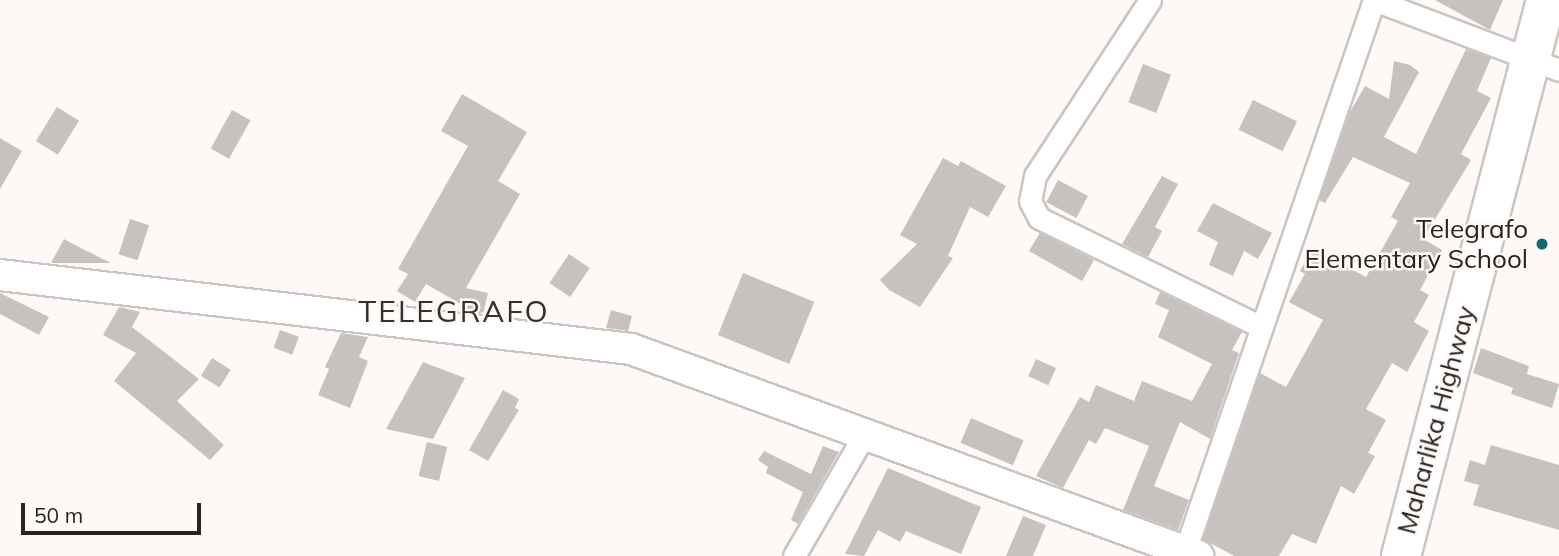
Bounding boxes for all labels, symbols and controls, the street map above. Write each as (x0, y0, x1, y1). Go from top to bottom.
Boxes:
place label: Telegrafo Elementary School (1304, 213, 1528, 274)
marker: Telegrafo Elementary School (1534, 236, 1550, 252)
district label: TELEGRAFO (359, 293, 549, 329)
street label: Maharlika Highway (1391, 303, 1481, 537)
scale bar (24, 490, 205, 534)
text: 50 m (34, 502, 83, 528)

